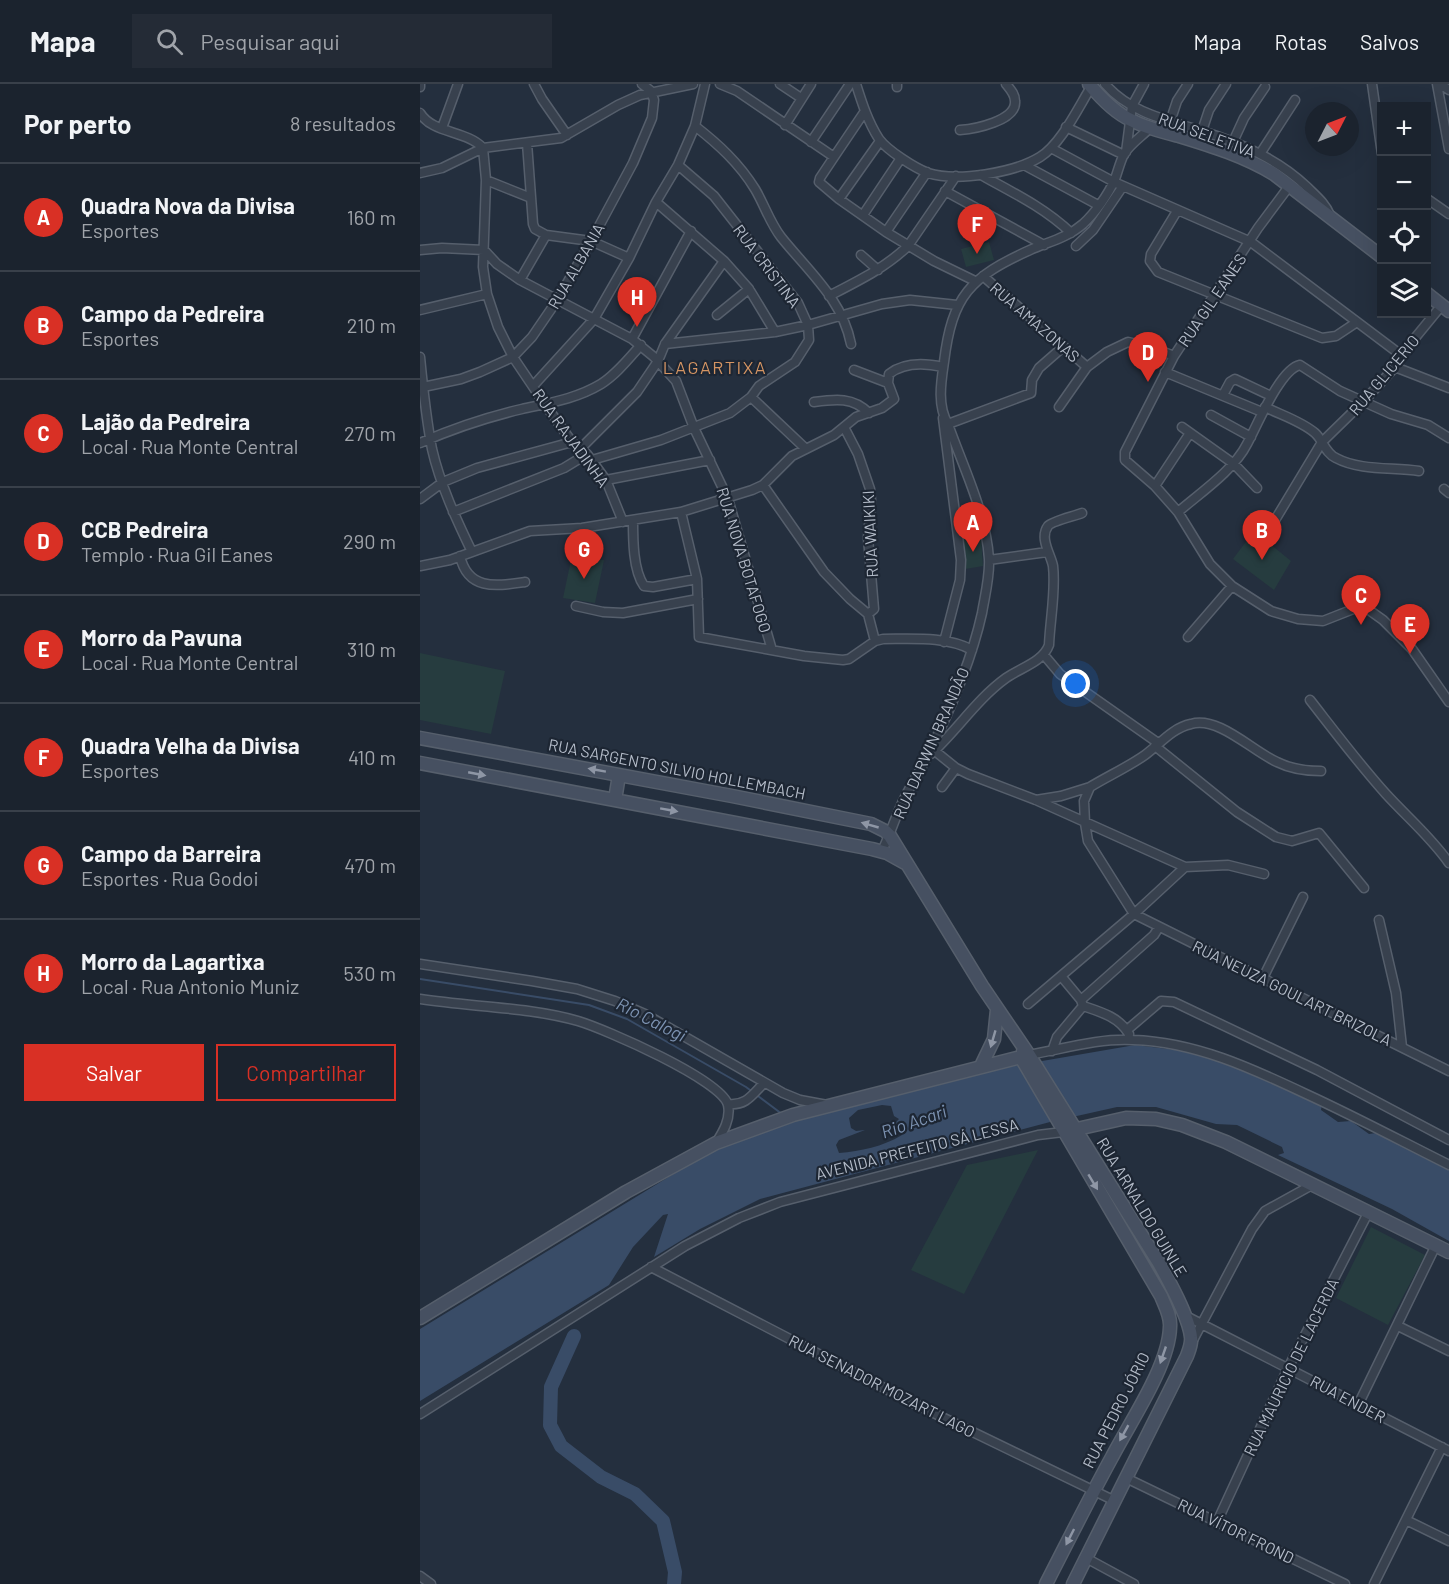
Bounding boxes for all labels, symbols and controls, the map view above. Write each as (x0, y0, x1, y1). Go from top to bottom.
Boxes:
search box (132, 14, 552, 68)
text: Mapa (30, 24, 96, 58)
icon: search (153, 25, 186, 58)
text: Pesquisar aqui (201, 28, 340, 54)
text: Mapa (1193, 29, 1241, 54)
text: Rotas (1274, 29, 1327, 54)
text: Salvos (1360, 29, 1419, 54)
north arrow (1305, 102, 1359, 156)
map controls (1377, 102, 1431, 318)
button: + (1377, 102, 1431, 156)
text: Por perto (24, 108, 132, 139)
street label: RUA SELETIVA (1156, 108, 1258, 161)
text: 8 resultados (290, 111, 396, 135)
button: − (1377, 156, 1431, 210)
text: Quadra Nova da Divisa (81, 192, 295, 218)
pin: F (958, 204, 996, 254)
text: A (37, 205, 50, 229)
text: 160 m (347, 205, 396, 229)
button: locate (1377, 210, 1431, 264)
text: Esportes (81, 218, 159, 242)
street label: RUA ALBANIA (543, 219, 608, 312)
street label: RUA CRISTINA (730, 220, 805, 311)
street label: RUA GIL EANES (1173, 250, 1250, 350)
button: layers (1377, 264, 1431, 318)
pin: H (618, 278, 656, 327)
street label: RUA AMAZONAS (987, 278, 1084, 366)
text: Campo da Pedreira (81, 300, 264, 326)
text: B (37, 313, 50, 337)
text: 210 m (347, 313, 396, 337)
text: Esportes (81, 326, 159, 350)
street label: RUA GLICERIO (1344, 331, 1423, 419)
pin: D (1128, 332, 1168, 382)
district label: LAGARTIXA (663, 356, 767, 378)
street label: RUA RAJADINHA (529, 385, 614, 491)
text: Lajão da Pedreira (81, 408, 250, 434)
text: C (37, 421, 50, 445)
text: 270 m (344, 421, 396, 445)
text: Local · Rua Monte Central (81, 434, 298, 458)
street label: RUA NOVA BOTAFOGO (713, 485, 776, 635)
street label: RUA WAIKIKI (858, 490, 881, 578)
pin: A (954, 502, 992, 552)
pin: B (1242, 510, 1282, 560)
text: CCB Pedreira (81, 516, 208, 542)
text: D (37, 529, 50, 553)
text: 290 m (343, 529, 396, 553)
pin: G (564, 530, 604, 579)
text: Templo · Rua Gil Eanes (81, 542, 273, 566)
pin: C (1342, 576, 1380, 625)
pin: E (1390, 604, 1430, 654)
text: Morro da Pavuna (81, 624, 242, 650)
text: E (38, 637, 49, 661)
text: 310 m (347, 637, 396, 661)
text: Local · Rua Monte Central (81, 650, 298, 674)
street label: RUA DARWIN BRANDÃO (889, 664, 973, 821)
your location (1061, 669, 1090, 698)
text: Quadra Velha da Divisa (81, 732, 300, 758)
street label: RUA SARGENTO SILVIO HOLLEMBACH (547, 734, 807, 803)
text: F (38, 745, 49, 769)
text: 410 m (348, 745, 396, 769)
text: Esportes (81, 758, 159, 782)
one-way arrow (587, 766, 606, 775)
one-way arrow (468, 770, 487, 779)
one-way arrow (660, 806, 679, 815)
one-way arrow (861, 820, 879, 829)
text: Campo da Barreira (81, 840, 261, 866)
text: G (37, 853, 50, 877)
text: 470 m (344, 853, 396, 877)
text: Esportes · Rua Godoi (81, 866, 259, 890)
street label: RUA NEUZA GOULART BRIZOLA (1190, 936, 1395, 1049)
text: Morro da Lagartixa (81, 948, 265, 974)
text: H (37, 961, 50, 985)
text: 530 m (344, 961, 396, 985)
text: Local · Rua Antonio Muniz (81, 974, 299, 998)
water label: Rio Calogi (613, 992, 691, 1046)
one-way arrow (987, 1030, 997, 1048)
button: Salvar (24, 1044, 204, 1101)
button: Compartilhar (216, 1044, 396, 1101)
water label: Rio Acari (878, 1099, 950, 1143)
street label: AVENIDA PREFEITO SÁ LESSA (814, 1114, 1020, 1183)
street label: RUA ARNALDO GUINLE (1093, 1134, 1192, 1280)
one-way arrow (1087, 1174, 1098, 1190)
street label: RUA MAURICIO DE LACERDA (1239, 1274, 1342, 1459)
street label: RUA SENADOR MOZART LAGO (786, 1330, 978, 1441)
one-way arrow (1158, 1347, 1168, 1365)
street label: RUA PEDRO JÓRIO (1078, 1349, 1153, 1471)
street label: RUA ENDER (1307, 1371, 1389, 1426)
one-way arrow (1119, 1425, 1129, 1442)
street label: RUA VÍTOR FROND (1175, 1494, 1298, 1567)
one-way arrow (1065, 1529, 1074, 1546)

